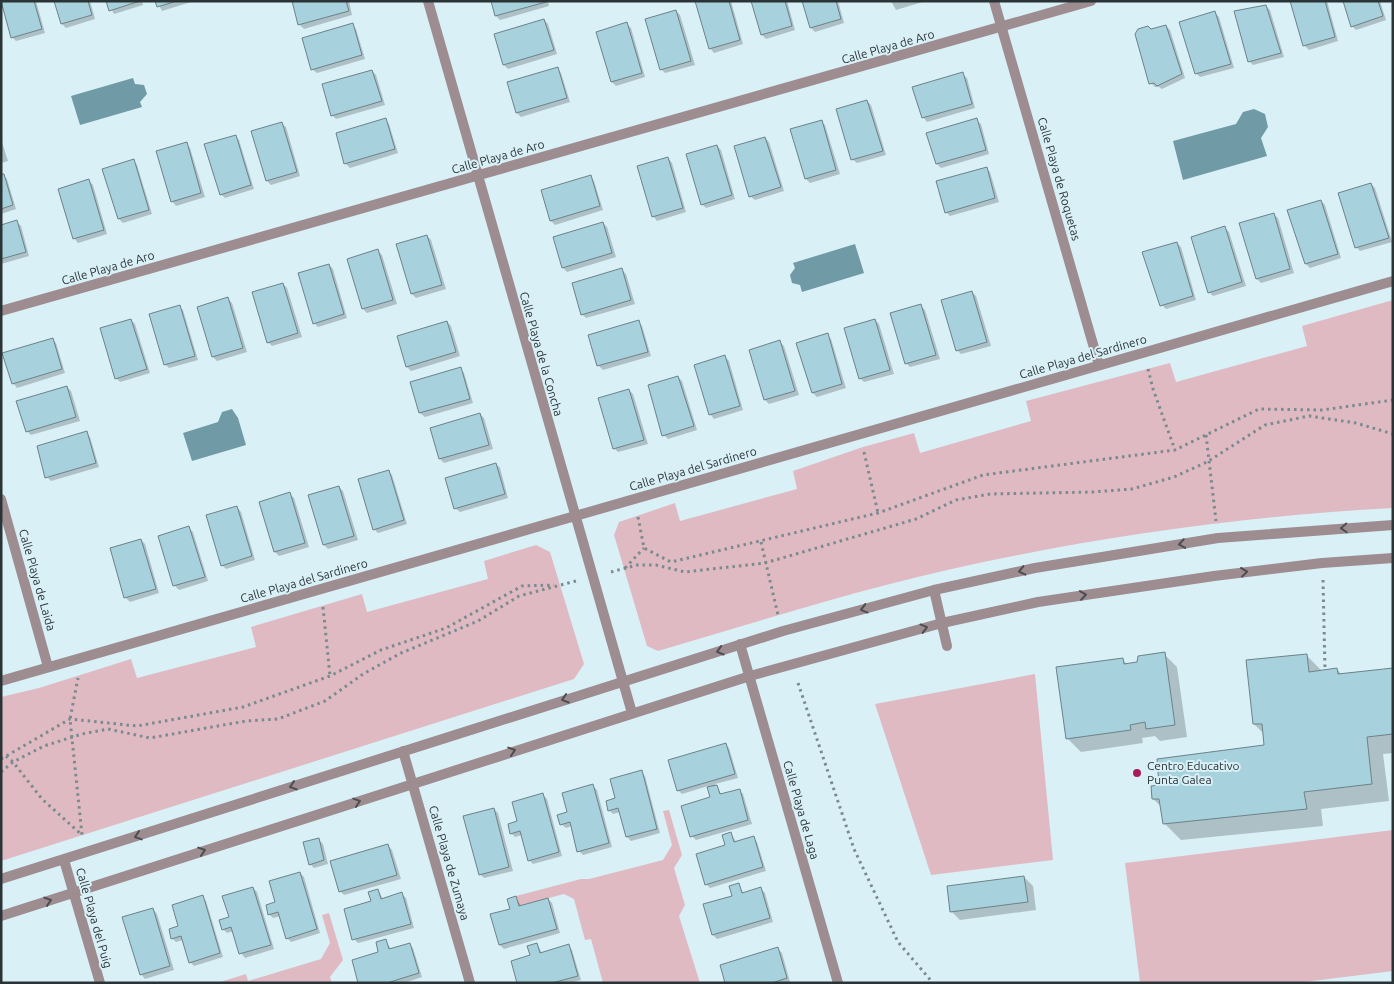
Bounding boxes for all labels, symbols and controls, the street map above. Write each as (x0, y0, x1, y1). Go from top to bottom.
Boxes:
street label: Calle Playa de Aro (840, 27, 936, 66)
street label: Calle Playa de Roquetas (1036, 116, 1083, 242)
street label: Calle Playa de Aro (450, 137, 546, 176)
street label: Calle Playa de Aro (60, 248, 156, 287)
street label: Calle Playa de la Concha (517, 290, 565, 418)
street label: Calle Playa del Sardinero (1018, 332, 1148, 381)
street label: Calle Playa del Sardinero (628, 444, 758, 493)
one-way arrow (1340, 522, 1348, 533)
street label: Calle Playa de Laida (17, 528, 58, 632)
one-way arrow (1178, 538, 1187, 548)
street label: Calle Playa del Sardinero (239, 556, 369, 605)
one-way arrow (1018, 565, 1027, 576)
one-way arrow (1240, 567, 1248, 578)
one-way arrow (1079, 590, 1087, 601)
one-way arrow (860, 603, 869, 614)
one-way arrow (919, 623, 928, 634)
one-way arrow (716, 645, 724, 655)
one-way arrow (561, 693, 569, 703)
one-way arrow (507, 747, 515, 757)
street label: Calle Playa de Laga (781, 759, 822, 861)
place label: Centro Educativo Punta Galea (1147, 759, 1240, 786)
marker: Centro Educativo Punta Galea (1131, 767, 1143, 779)
one-way arrow (290, 780, 298, 790)
one-way arrow (353, 797, 361, 807)
street label: Calle Playa de Zumaya (427, 804, 472, 922)
one-way arrow (135, 830, 143, 840)
one-way arrow (198, 847, 206, 857)
street label: Calle Playa del Puig (74, 866, 115, 970)
one-way arrow (43, 896, 51, 906)

